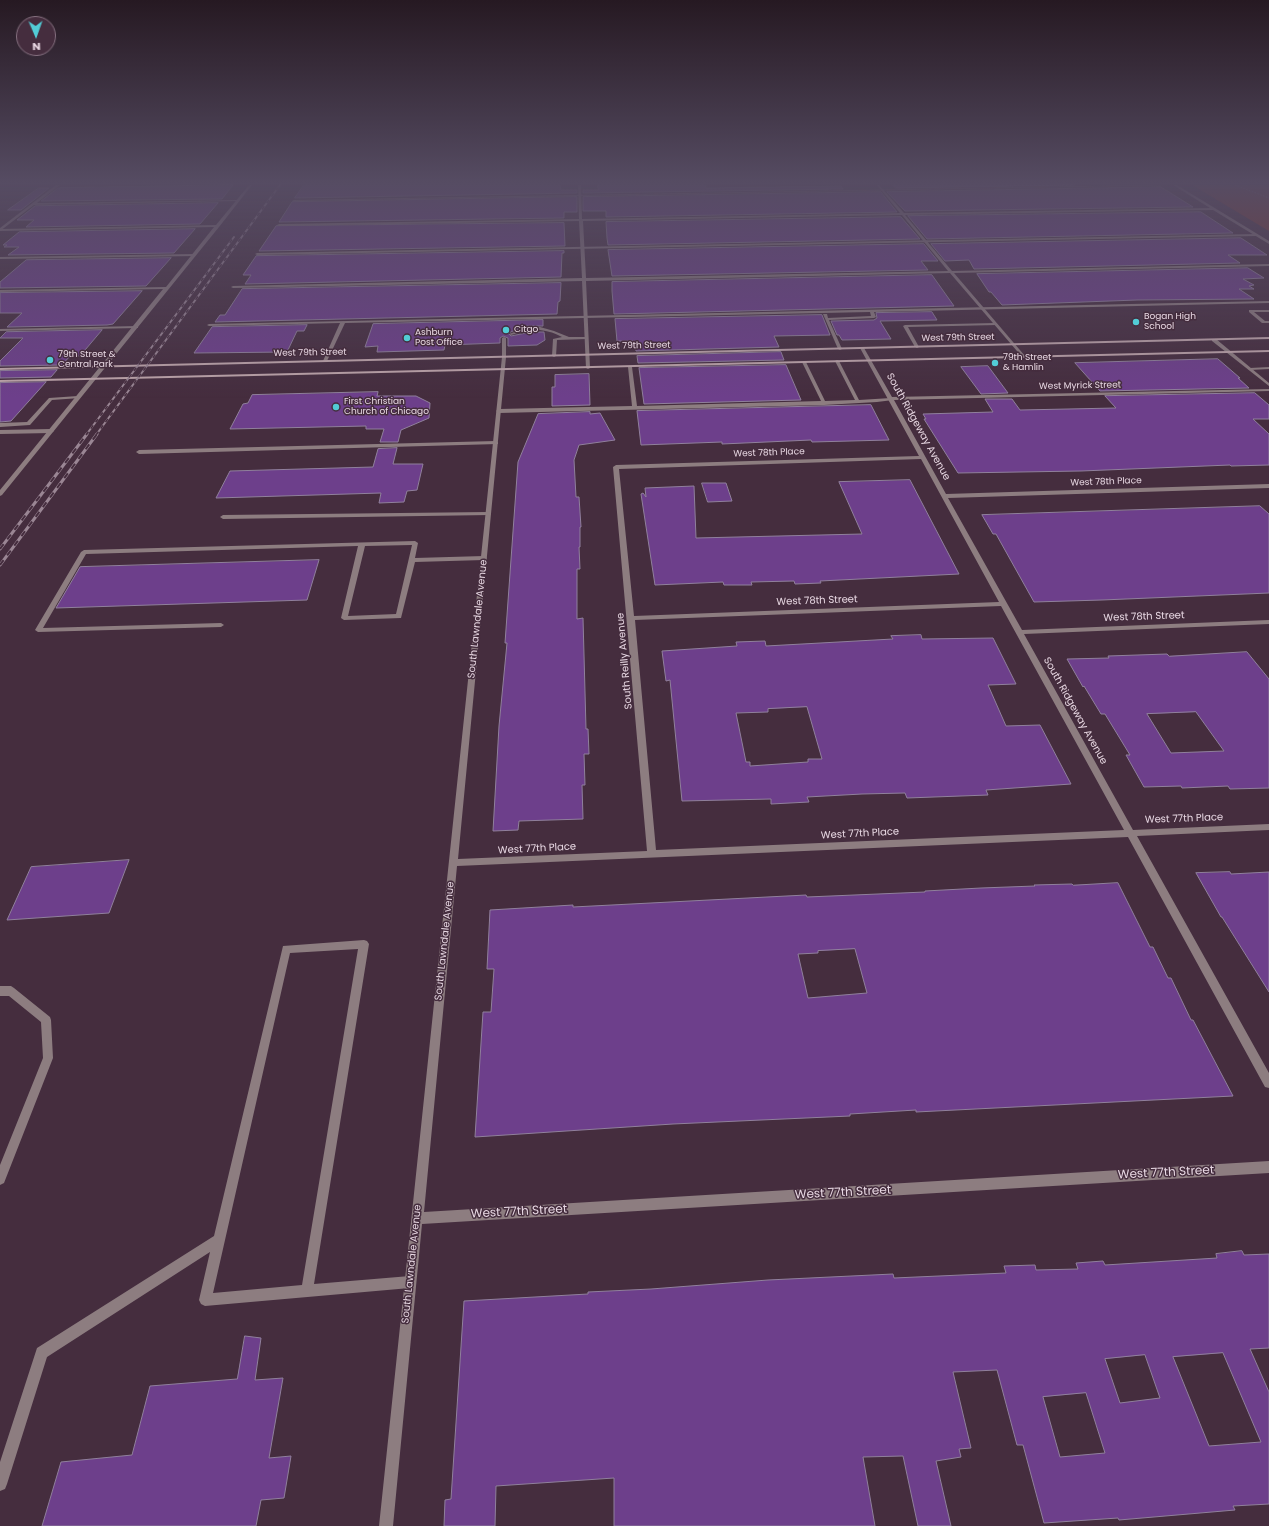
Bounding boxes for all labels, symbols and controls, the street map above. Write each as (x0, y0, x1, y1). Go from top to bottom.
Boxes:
north arrow (16, 16, 56, 56)
text: N (32, 39, 41, 55)
place label: Bogan High School (1144, 312, 1196, 333)
marker: Bogan High School (1131, 317, 1141, 327)
marker: Citgo (501, 325, 511, 335)
place label: Citgo (514, 325, 538, 335)
place label: Ashburn Post Office (415, 328, 463, 349)
street label: West 79th Street (921, 332, 995, 344)
marker: Ashburn Post Office (402, 333, 412, 343)
street label: West 79th Street (597, 340, 671, 352)
street label: West 79th Street (273, 347, 347, 359)
place label: 79th Street & Central Park (58, 350, 115, 371)
place label: 79th Street & Hamlin (1003, 353, 1051, 374)
marker: 79th Street & Central Park (45, 355, 55, 365)
marker: 79th Street & Hamlin (990, 358, 1000, 368)
street label: South Ridgeway Avenue (884, 371, 952, 483)
street label: West Myrick Street (1039, 380, 1121, 392)
place label: First Christian Church of Chicago (344, 397, 429, 418)
marker: First Christian Church of Chicago (331, 402, 341, 412)
street label: West 78th Place (733, 446, 805, 460)
street label: West 78th Place (1070, 475, 1142, 489)
street label: South Lawndale Avenue (466, 559, 490, 679)
street label: West 78th Street (776, 594, 858, 608)
street label: West 78th Street (1103, 610, 1185, 624)
street label: South Reilly Avenue (615, 612, 635, 710)
street label: South Ridgeway Avenue (1041, 655, 1109, 767)
street label: West 77th Place (1145, 812, 1223, 826)
street label: West 77th Place (821, 826, 899, 842)
street label: West 77th Place (498, 841, 576, 857)
street label: South Lawndale Avenue (433, 881, 457, 1001)
street label: West 77th Street (1117, 1163, 1215, 1183)
street label: West 77th Street (794, 1183, 892, 1203)
street label: West 77th Street (470, 1202, 568, 1222)
street label: South Lawndale Avenue (400, 1204, 424, 1324)

